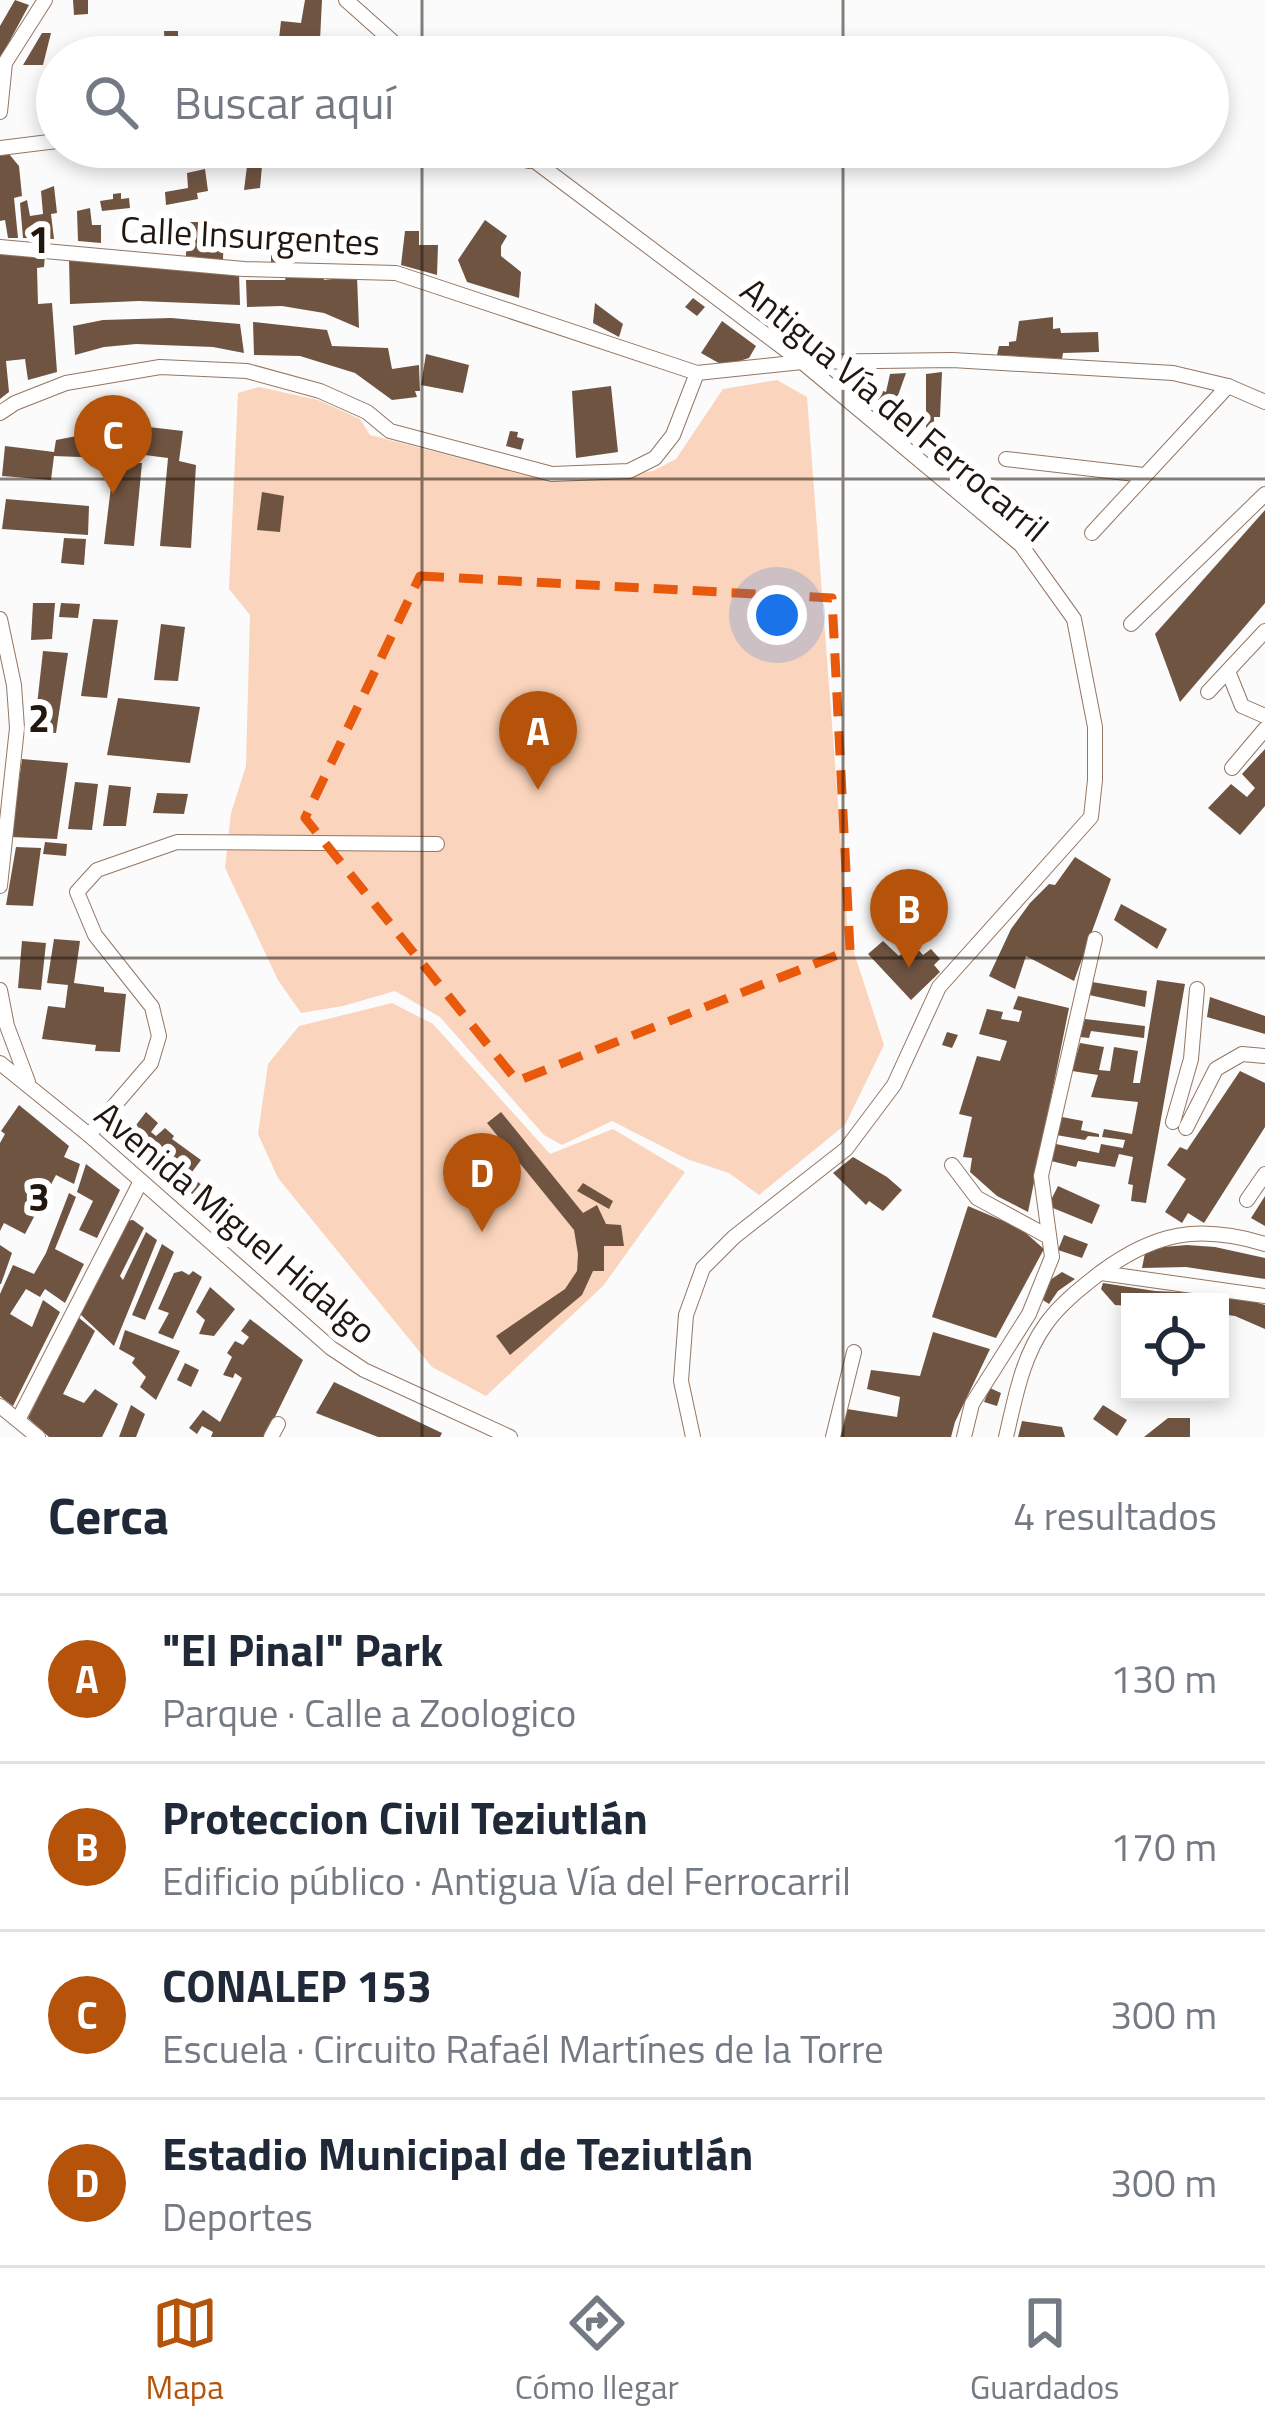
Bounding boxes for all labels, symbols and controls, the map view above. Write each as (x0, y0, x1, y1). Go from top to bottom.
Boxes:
search box (36, 36, 1229, 168)
text: Buscar aquí (174, 68, 394, 136)
icon: search (78, 69, 144, 135)
street label: Calle Insurgentes (119, 201, 381, 269)
text: 1 (28, 209, 50, 268)
street label: Antigua Vía del Ferrocarril (729, 263, 1061, 555)
pin: C (74, 395, 152, 494)
your location (747, 585, 807, 645)
text: 2 (28, 688, 50, 747)
pin: A (499, 691, 577, 790)
pin: B (870, 869, 948, 968)
street label: Avenida Miguel Hidalgo (83, 1087, 389, 1357)
pin: D (443, 1133, 521, 1232)
text: 3 (28, 1167, 50, 1226)
map controls (1121, 1293, 1229, 1401)
button: locate (1121, 1293, 1229, 1401)
text: Cerca (48, 1476, 169, 1554)
text: 4 resultados (1013, 1486, 1217, 1545)
text: "El Pinal" Park (162, 1615, 443, 1683)
text: A (75, 1649, 99, 1708)
text: 130 m (1110, 1649, 1217, 1708)
text: Parque · Calle a Zoologico (162, 1683, 576, 1742)
text: Proteccion Civil Teziutlán (162, 1783, 648, 1851)
text: B (75, 1817, 99, 1876)
text: 170 m (1110, 1817, 1217, 1876)
text: Edificio público · Antigua Vía del Ferrocarril (162, 1851, 851, 1910)
text: CONALEP 153 (162, 1951, 432, 2019)
text: C (76, 1985, 98, 2044)
text: 300 m (1110, 1985, 1217, 2044)
text: Escuela · Circuito Rafaél Martínes de la Torre (162, 2019, 884, 2078)
text: Estadio Municipal de Teziutlán (162, 2119, 753, 2187)
text: D (75, 2153, 99, 2212)
text: 300 m (1110, 2153, 1217, 2212)
text: Deportes (162, 2187, 313, 2246)
tab: Mapa (146, 2290, 224, 2412)
tab: Cómo llegar (515, 2290, 679, 2412)
tab: Guardados (970, 2290, 1119, 2412)

